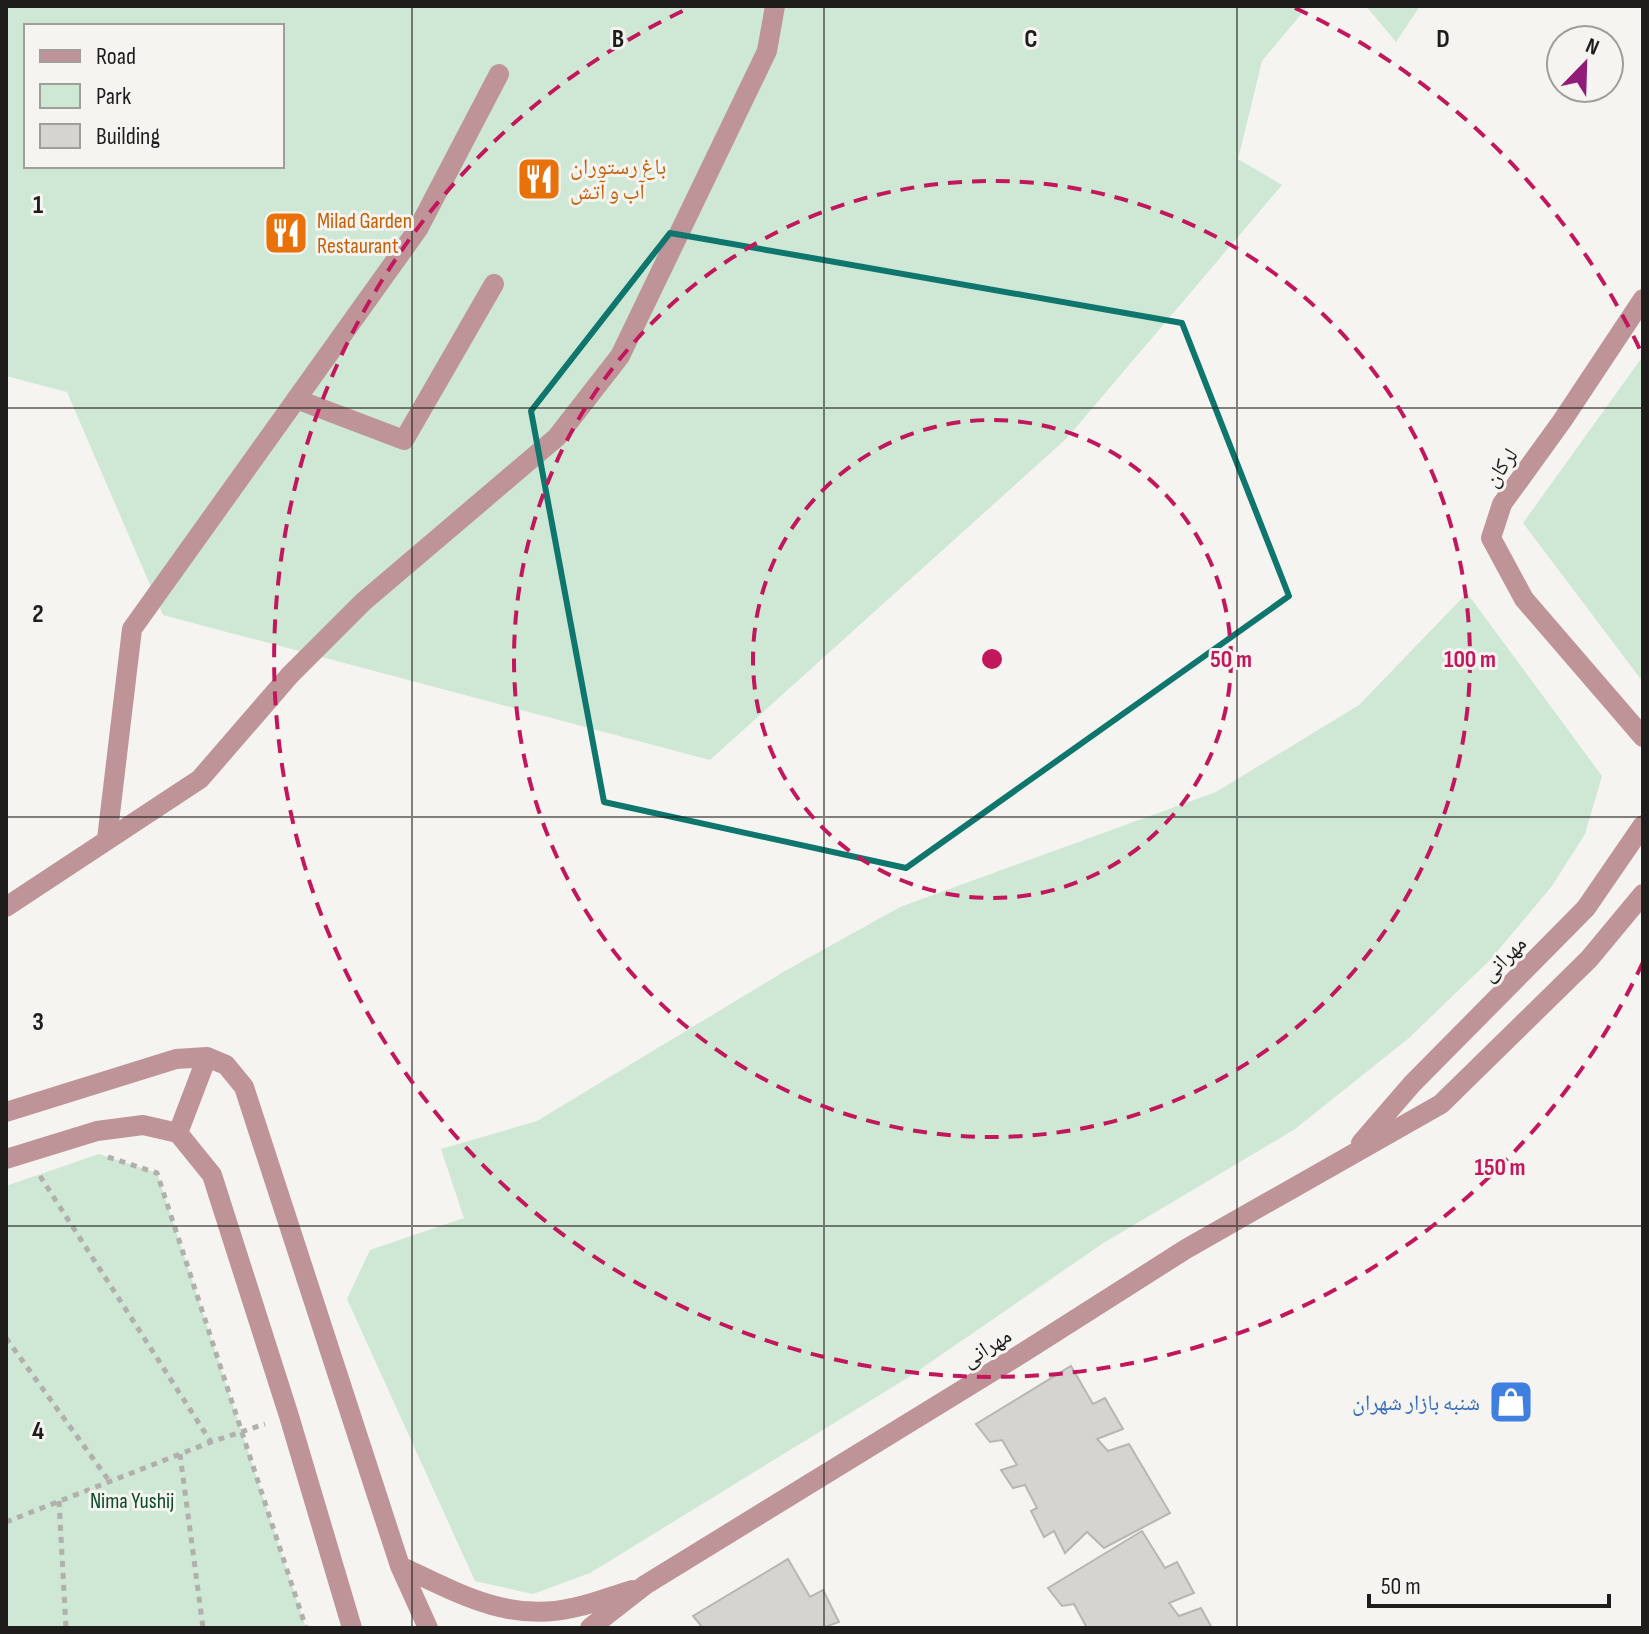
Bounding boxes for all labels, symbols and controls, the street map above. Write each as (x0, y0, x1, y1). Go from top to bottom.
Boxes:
legend (24, 24, 284, 168)
text: B (612, 24, 624, 55)
text: C (1024, 24, 1038, 55)
text: D (1436, 24, 1450, 55)
north arrow (1545, 24, 1625, 104)
text: N (1582, 32, 1603, 62)
text: Road (96, 42, 136, 71)
text: Park (96, 82, 131, 111)
text: Building (96, 122, 160, 151)
place label: باغ رستوران آب و آتش (570, 154, 666, 206)
restaurant icon: باغ رستوران آب و آتش (515, 155, 563, 203)
text: 1 (33, 190, 43, 221)
place label: Milad Garden Restaurant (317, 208, 412, 260)
restaurant icon: Milad Garden Restaurant (262, 209, 310, 257)
street label: لرکان (1478, 443, 1524, 492)
text: 2 (32, 599, 44, 630)
centre of rings (978, 645, 1006, 673)
text: 50 m (1210, 645, 1252, 674)
text: 100 m (1444, 645, 1496, 674)
street label: مهرانی (1476, 931, 1533, 988)
text: 3 (32, 1007, 44, 1038)
text: 150 m (1474, 1153, 1526, 1182)
street label: مهرانی (957, 1323, 1017, 1374)
shop icon: شنبه بازار شهران (1487, 1378, 1535, 1426)
place label: شنبه بازار شهران (1352, 1390, 1480, 1417)
text: 4 (32, 1416, 44, 1447)
park label: Nima Yushij (90, 1488, 174, 1515)
scale bar (1369, 1558, 1609, 1608)
text: 50 m (1381, 1572, 1421, 1601)

